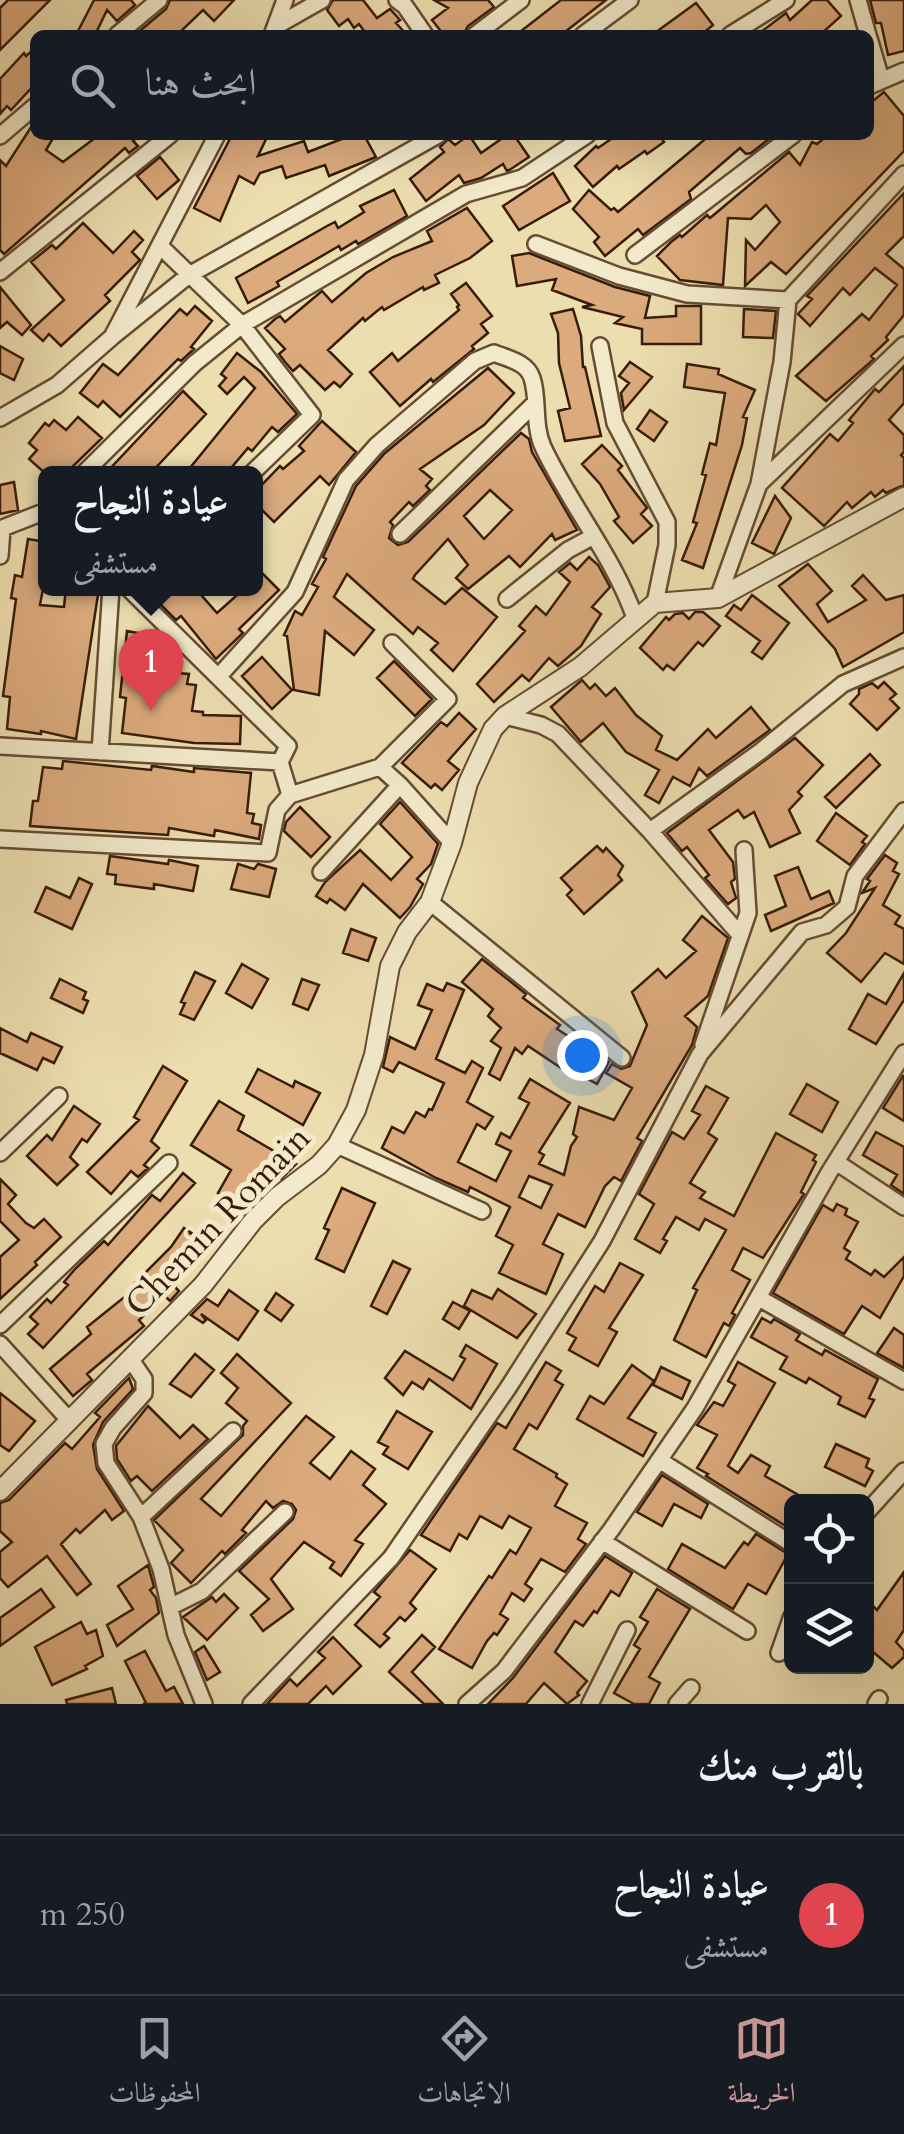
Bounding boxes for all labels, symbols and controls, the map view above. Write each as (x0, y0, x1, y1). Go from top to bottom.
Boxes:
search box (30, 30, 874, 140)
text: ابحث هنا (145, 57, 257, 109)
icon: search (65, 58, 120, 113)
popup (38, 466, 263, 596)
text: عيادة النجاح (73, 475, 228, 527)
text: مستشفى (73, 541, 158, 585)
pin: 1 (118, 628, 184, 711)
your location (557, 1030, 608, 1081)
street label: Chemin Romain (115, 1115, 322, 1327)
map controls (784, 1494, 874, 1674)
button: locate (784, 1494, 874, 1584)
button: layers (784, 1584, 874, 1674)
text: بالقرب منك (697, 1737, 864, 1794)
text: عيادة النجاح (613, 1859, 769, 1911)
text: 250 m (40, 1893, 125, 1937)
text: 1 (823, 1893, 840, 1937)
text: مستشفى (684, 1925, 769, 1969)
tab: المحفوظات (108, 2011, 201, 2120)
tab: الاتجاهات (417, 2011, 511, 2120)
tab: الخريطة (728, 2011, 796, 2120)

